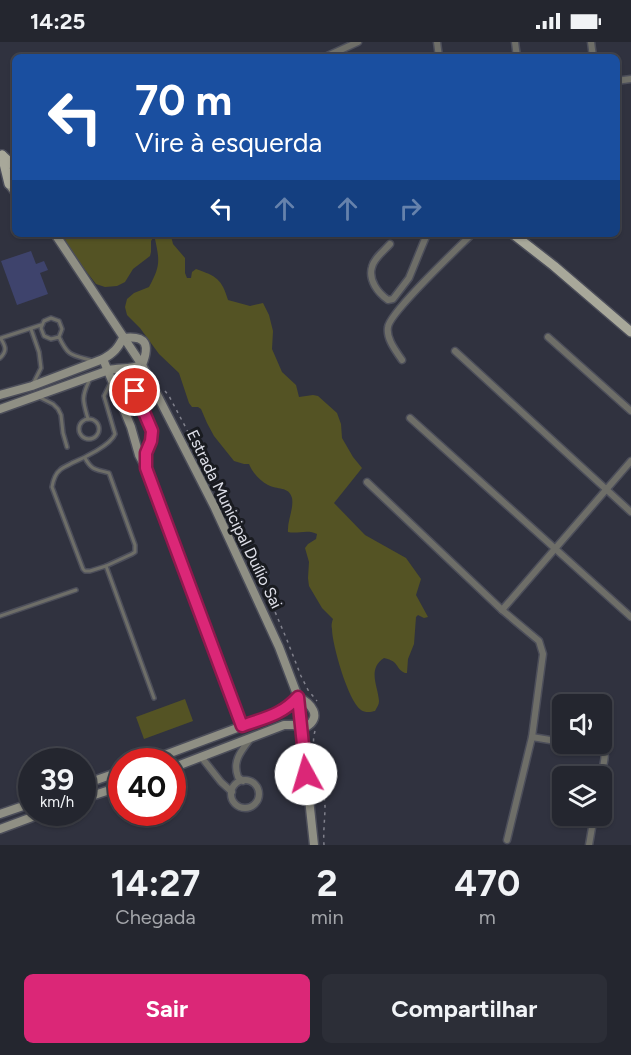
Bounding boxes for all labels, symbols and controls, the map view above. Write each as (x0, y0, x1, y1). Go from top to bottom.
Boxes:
text: 14:25 (30, 8, 85, 35)
text: 70 m (135, 75, 232, 126)
icon: left (36, 78, 114, 156)
text: Vire à esquerda (135, 126, 322, 159)
icon: left (205, 192, 238, 225)
icon: ahead (268, 192, 301, 225)
icon: ahead (331, 192, 364, 225)
icon: right (394, 192, 427, 225)
pin (109, 365, 160, 416)
icon: arrive (118, 374, 151, 407)
street label: Estrada Municipal Duílio Sai (183, 427, 286, 612)
map controls (552, 694, 612, 826)
button: sound (552, 694, 612, 754)
position arrow (274, 742, 338, 806)
speed limit sign: 40 (108, 748, 186, 826)
text: 39 (40, 761, 74, 798)
button: layers (552, 766, 612, 826)
text: km/h (40, 793, 74, 811)
text: 14:27 (111, 862, 200, 905)
text: 2 (317, 862, 338, 905)
text: 470 (454, 862, 520, 905)
text: Chegada (115, 905, 196, 929)
text: min (311, 905, 344, 929)
text: m (479, 905, 496, 929)
button: Sair (24, 974, 310, 1043)
button: Compartilhar (322, 974, 607, 1043)

